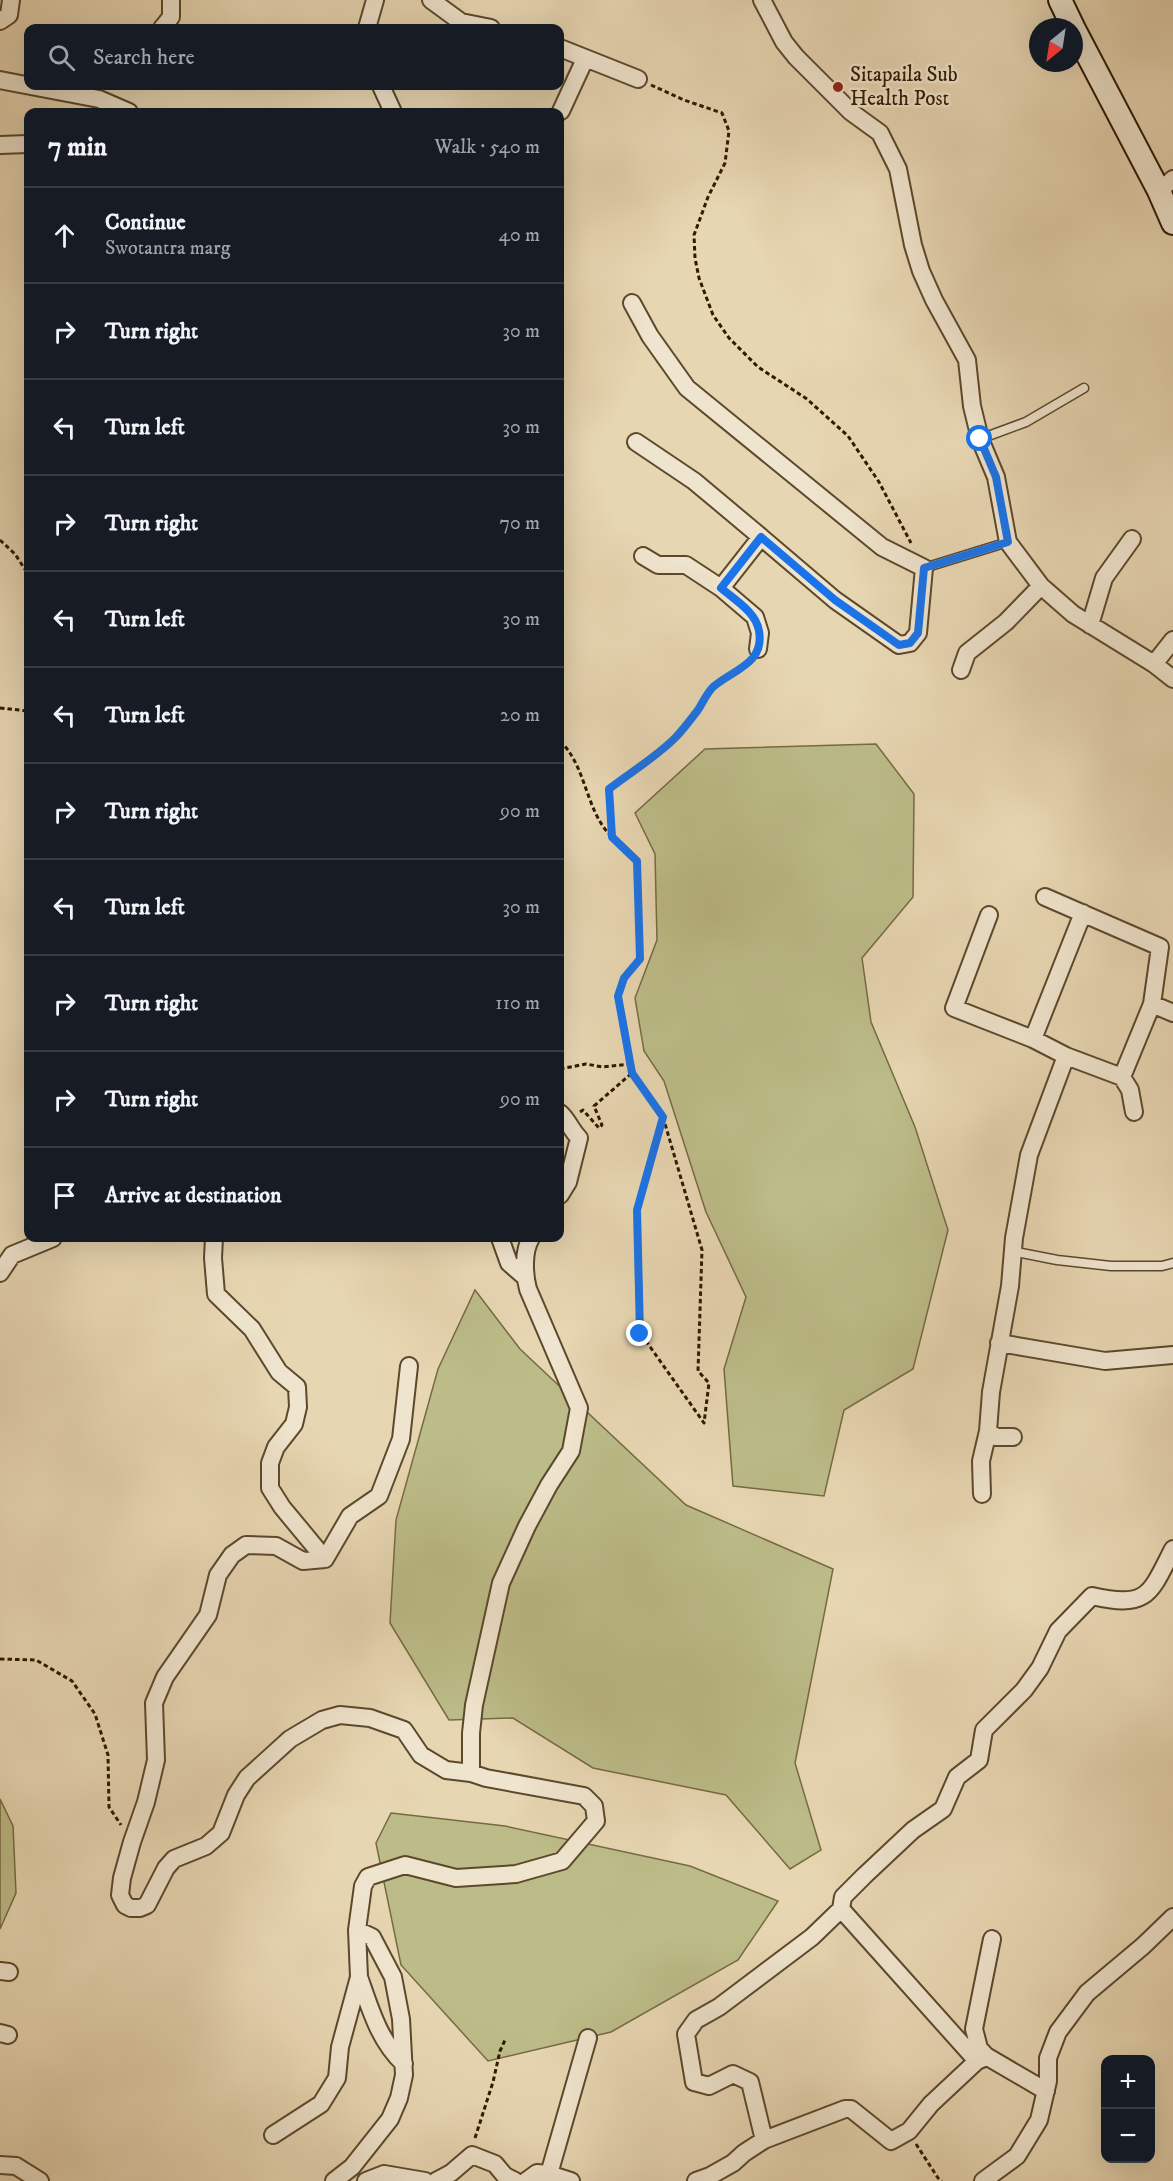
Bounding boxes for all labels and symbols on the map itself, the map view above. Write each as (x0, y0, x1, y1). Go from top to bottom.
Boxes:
north arrow (1029, 18, 1083, 72)
place label: Sitapaila Sub Health Post (850, 62, 958, 112)
marker: Sitapaila Sub Health Post (831, 80, 845, 94)
route start (966, 425, 992, 451)
route end (626, 1320, 652, 1346)

